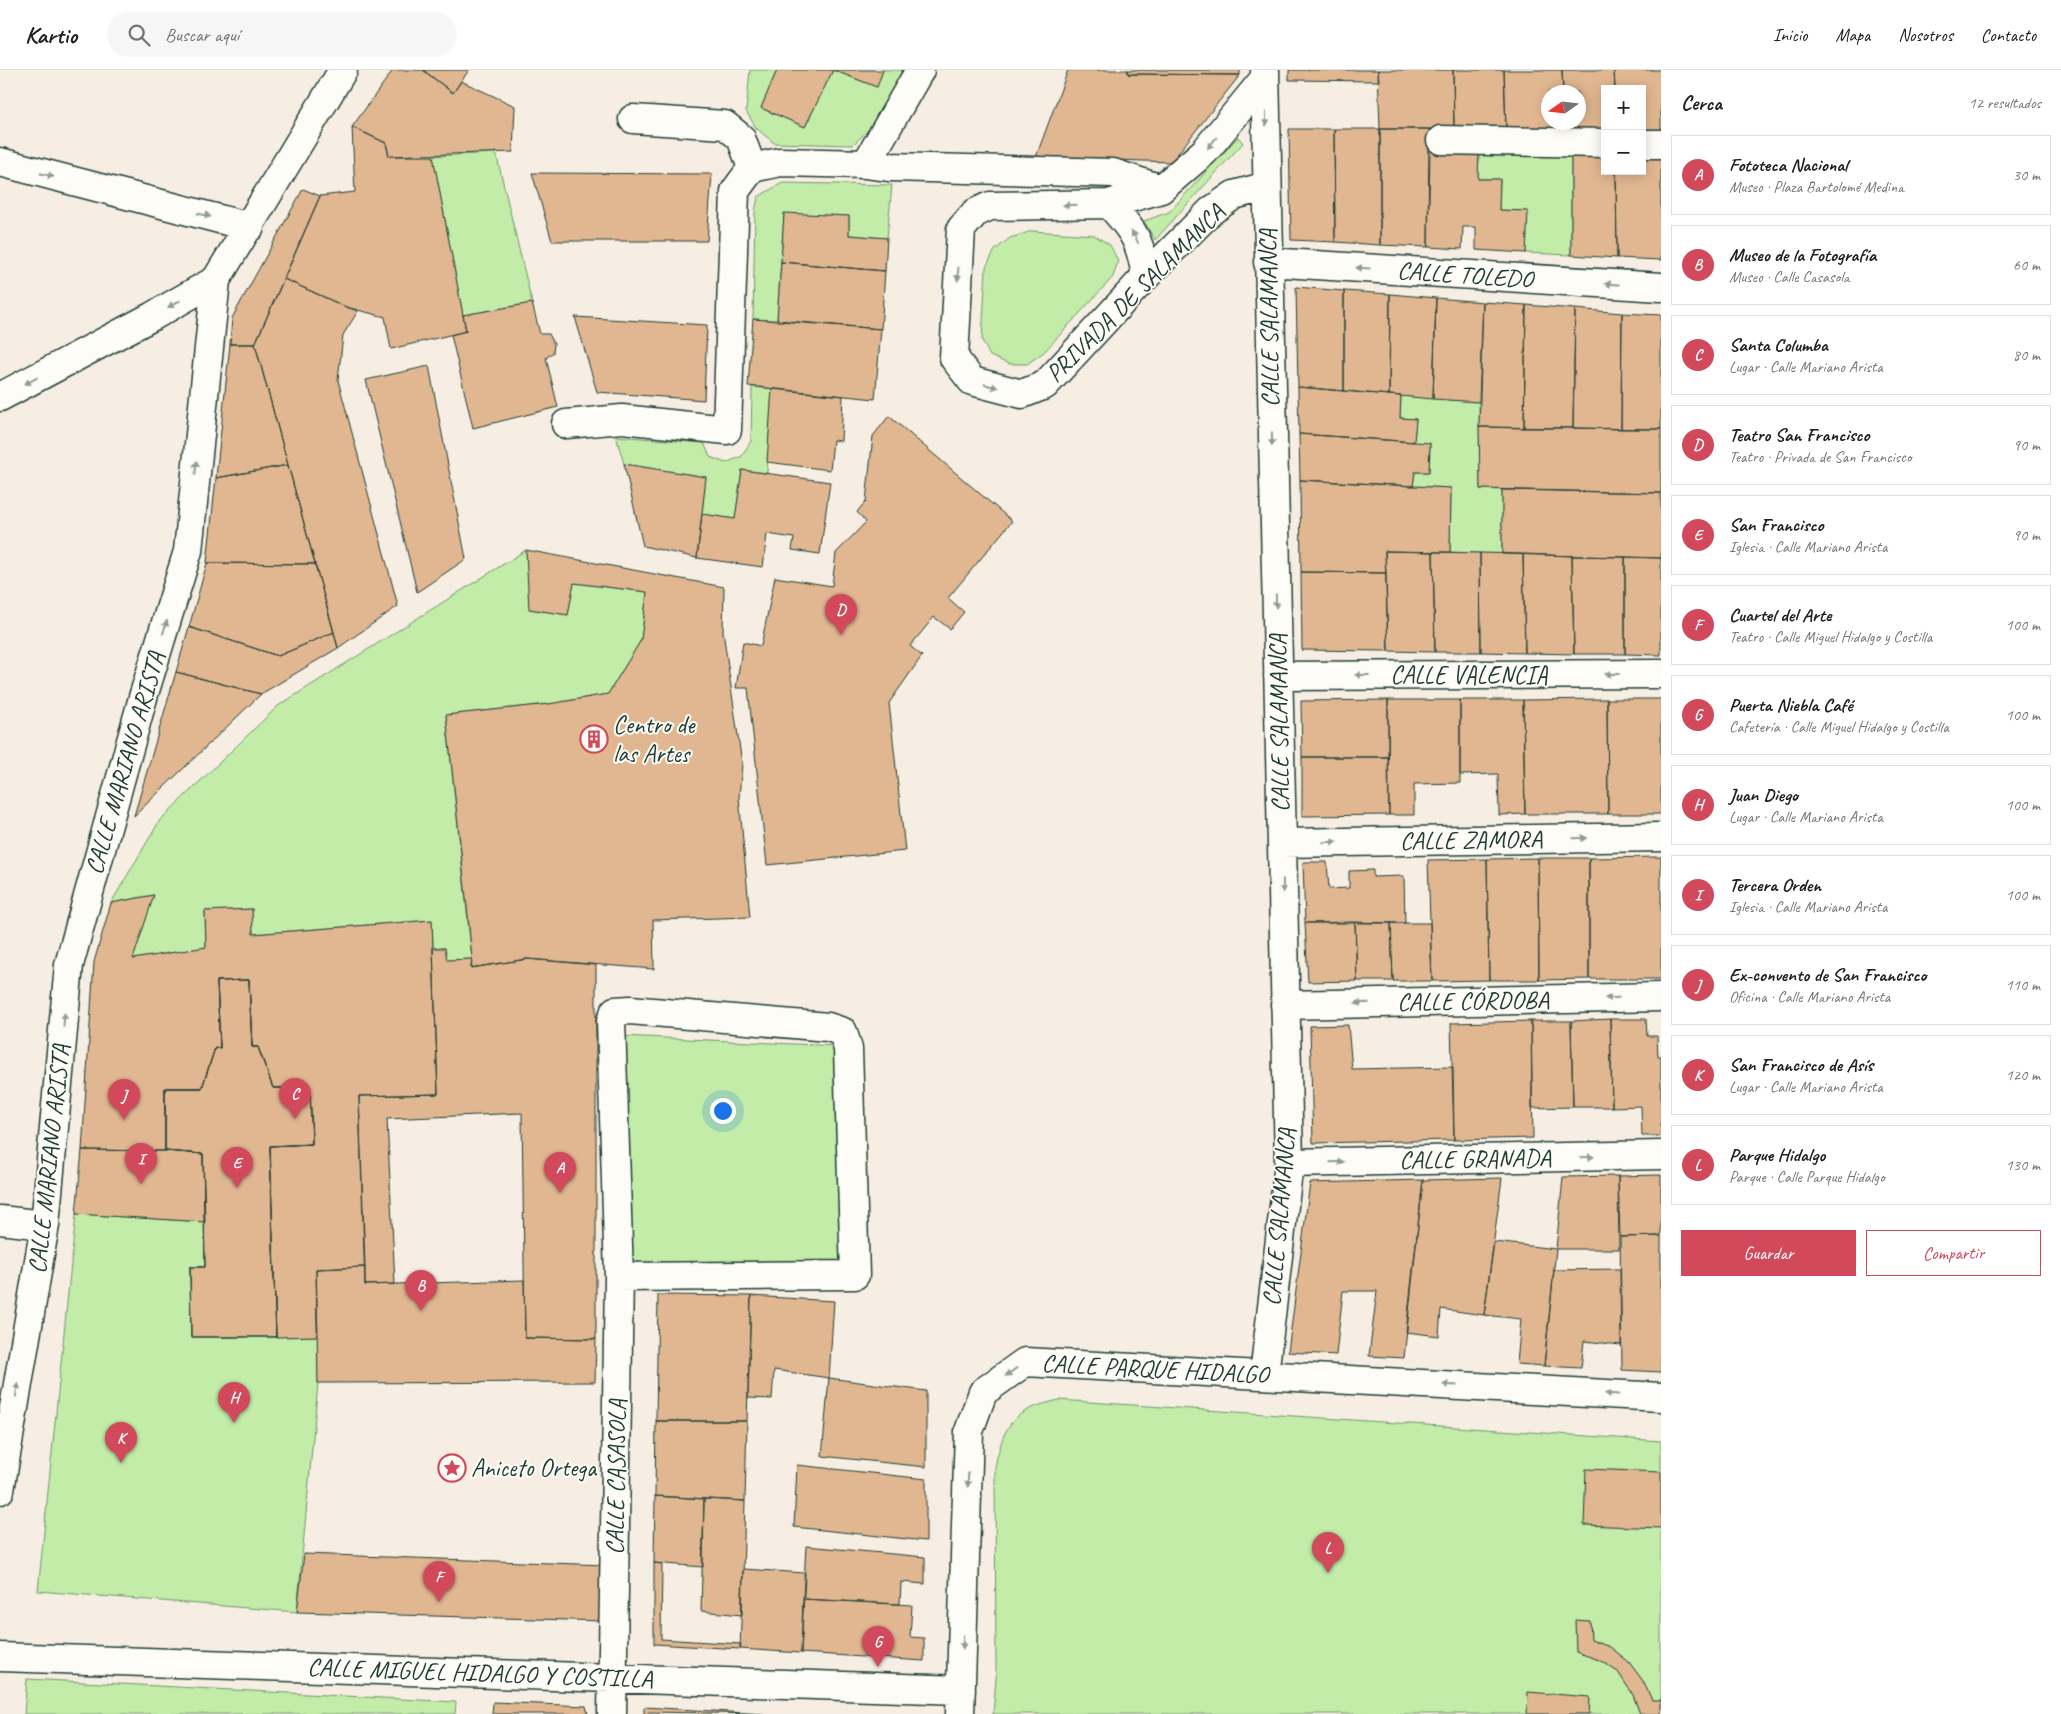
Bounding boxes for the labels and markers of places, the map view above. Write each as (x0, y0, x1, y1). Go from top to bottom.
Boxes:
pin: D (825, 594, 857, 635)
place label: Centro de las Artes (613, 709, 696, 770)
building icon: Centro de las Artes (579, 724, 609, 754)
pin: C (279, 1078, 311, 1119)
pin: J (108, 1079, 140, 1120)
pin: I (125, 1143, 157, 1184)
pin: E (221, 1147, 253, 1188)
pin: A (544, 1152, 576, 1193)
pin: B (405, 1270, 437, 1311)
pin: H (218, 1382, 250, 1423)
pin: K (105, 1422, 137, 1463)
place label: Aniceto Ortega (471, 1452, 598, 1484)
place icon: Aniceto Ortega (437, 1453, 467, 1483)
pin: L (1312, 1532, 1344, 1573)
pin: F (423, 1561, 455, 1602)
pin: G (862, 1626, 894, 1667)

